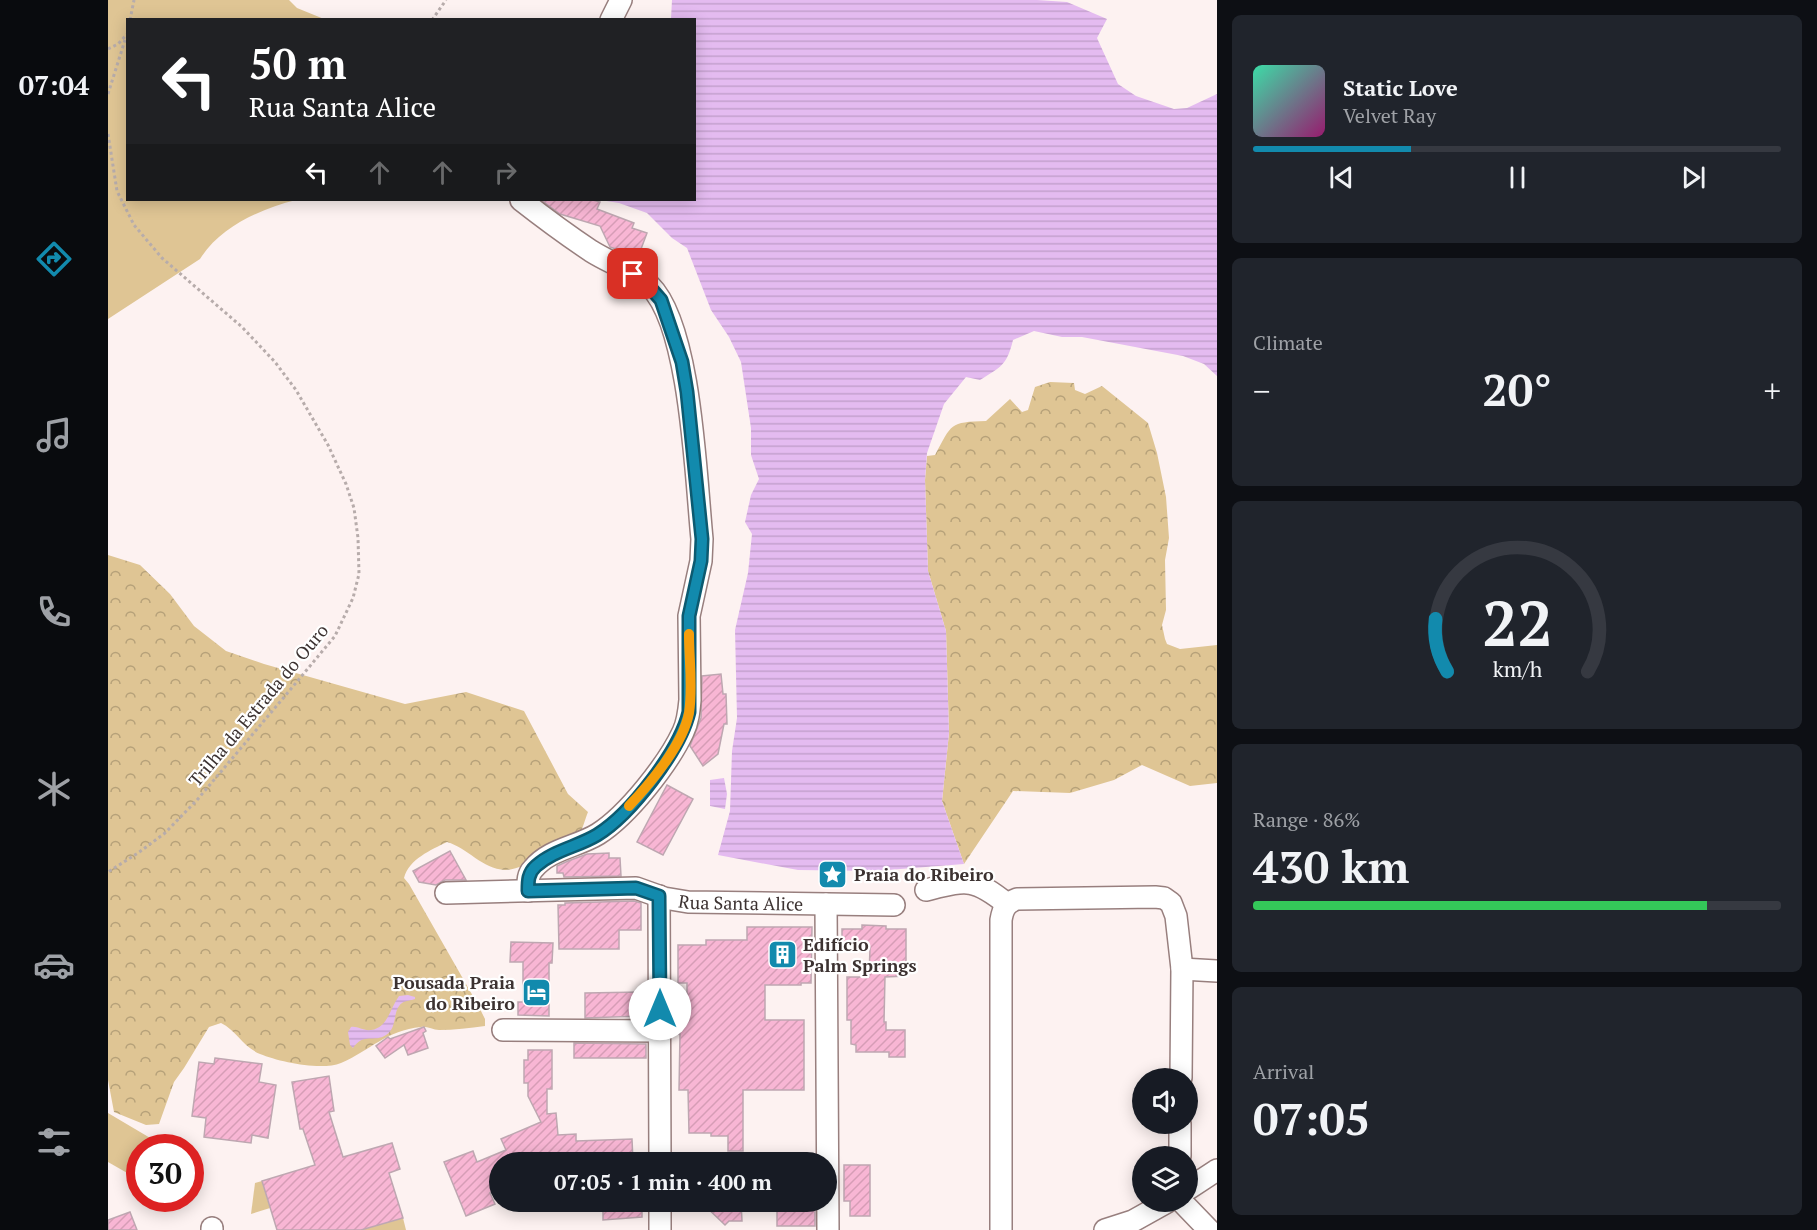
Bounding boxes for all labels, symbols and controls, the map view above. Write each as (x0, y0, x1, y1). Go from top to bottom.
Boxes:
text: 50 m (249, 35, 347, 91)
icon: left (150, 42, 228, 120)
text: 07:04 (19, 67, 89, 103)
text: Static Love (1343, 73, 1458, 102)
text: Rua Santa Alice (249, 89, 436, 125)
text: Velvet Ray (1343, 102, 1436, 129)
icon: left (300, 156, 333, 189)
icon: ahead (363, 156, 396, 189)
icon: ahead (426, 156, 459, 189)
icon: right (489, 156, 522, 189)
icon: previous (1325, 161, 1358, 194)
icon: pause (1501, 161, 1534, 194)
icon: next (1677, 161, 1710, 194)
icon: directions (33, 238, 75, 280)
pin (607, 248, 658, 299)
icon: arrive (616, 257, 649, 290)
text: Climate (1253, 329, 1323, 356)
text: 20° (1482, 359, 1552, 419)
text: − (1253, 369, 1271, 412)
text: + (1763, 369, 1781, 412)
icon: music (33, 414, 75, 456)
text: 22 (1482, 581, 1552, 664)
icon: phone (33, 591, 75, 633)
street label: Trilha da Estrada do Ouro (183, 619, 333, 791)
text: km/h (1492, 655, 1542, 683)
icon: climate (33, 768, 75, 810)
text: Range · 86% (1253, 806, 1360, 833)
text: 430 km (1253, 836, 1409, 896)
place icon: Praia do Ribeiro (817, 858, 849, 890)
place label: Praia do Ribeiro (854, 862, 994, 886)
street label: Rua Santa Alice (677, 889, 803, 916)
place label: Edifício Palm Springs (803, 932, 917, 977)
building icon: Edifício Palm Springs (766, 938, 798, 970)
icon: car (33, 944, 75, 986)
place label: Pousada Praia do Ribeiro (393, 970, 515, 1015)
hotel icon: Pousada Praia do Ribeiro (520, 976, 552, 1008)
position arrow (628, 977, 692, 1041)
text: Arrival (1253, 1058, 1314, 1085)
map controls (1132, 1068, 1198, 1212)
button: sound (1132, 1068, 1198, 1134)
text: 07:05 (1253, 1088, 1370, 1148)
icon: filters (33, 1121, 75, 1163)
speed limit sign: 30 (126, 1134, 204, 1212)
button: layers (1132, 1146, 1198, 1212)
text: 07:05 · 1 min · 400 m (554, 1167, 772, 1196)

